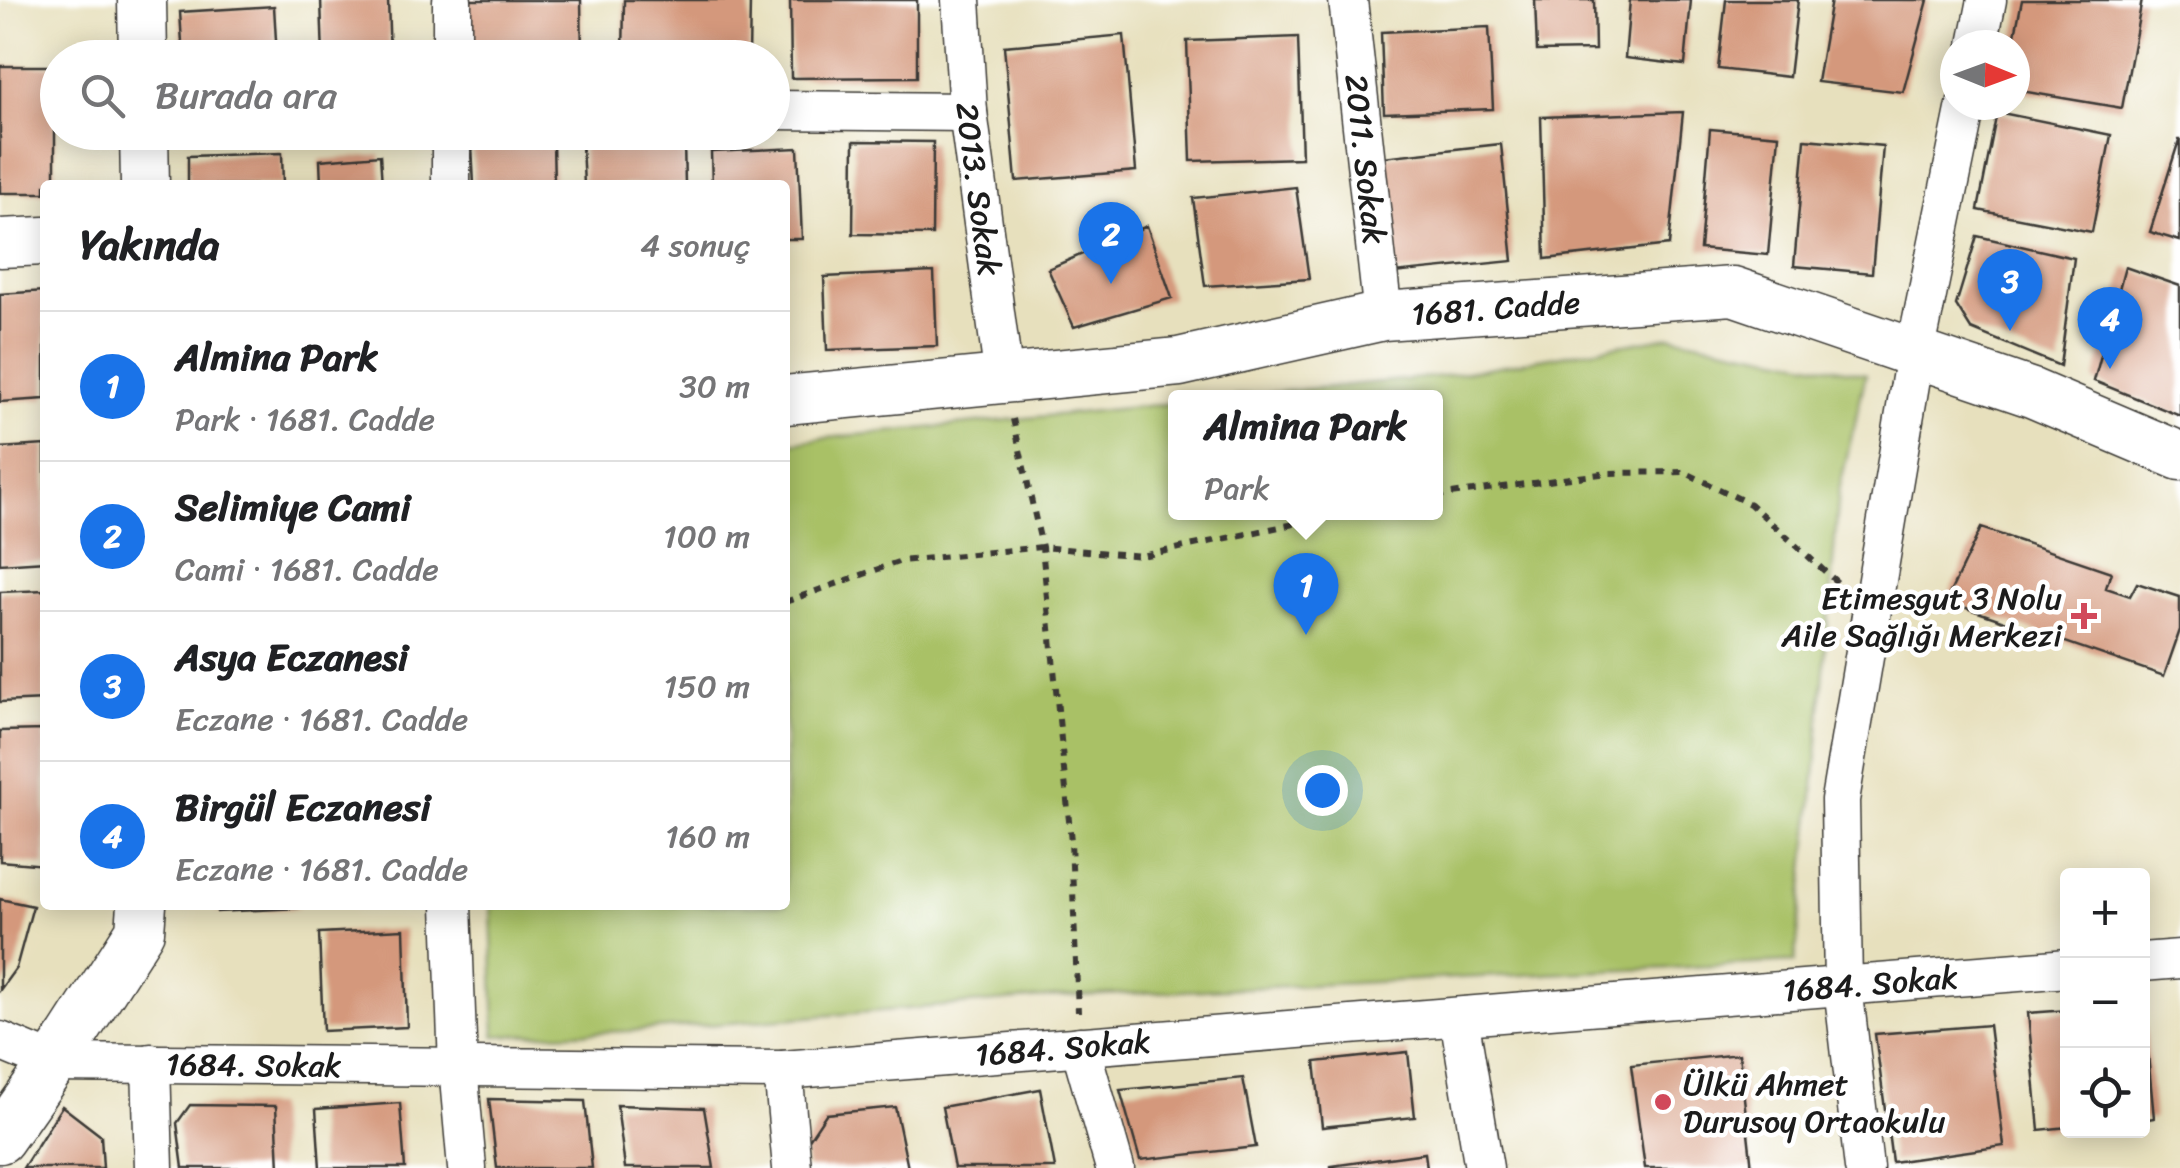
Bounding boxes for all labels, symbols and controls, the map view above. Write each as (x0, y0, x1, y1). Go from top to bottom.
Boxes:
north arrow (1940, 30, 2030, 120)
search box (40, 40, 790, 150)
text: Burada ara (155, 62, 337, 129)
icon: search (75, 68, 130, 123)
street label: 2011. Sokak (1328, 71, 1403, 247)
street label: 2013. Sokak (939, 101, 1018, 279)
pin: 2 (1078, 202, 1144, 284)
text: Yakında (80, 208, 220, 282)
text: 4 sonuç (640, 217, 750, 274)
pin: 3 (1978, 248, 2042, 331)
street label: 1681. Cadde (1409, 273, 1582, 342)
pin: 4 (2078, 286, 2142, 369)
text: Almina Park (175, 324, 378, 391)
text: 1 (106, 358, 119, 415)
text: 30 m (679, 358, 750, 415)
popup (1168, 390, 1443, 520)
text: Park · 1681. Cadde (175, 391, 435, 448)
text: Almina Park (1204, 393, 1407, 460)
text: Park (1204, 460, 1270, 517)
text: Selimiye Cami (175, 474, 411, 541)
text: 2 (103, 508, 122, 565)
text: 100 m (663, 508, 750, 565)
text: Cami · 1681. Cadde (175, 541, 439, 598)
pin: 1 (1274, 552, 1338, 635)
place label: Etimesgut 3 Nolu Aile Sağlığı Merkezi (1781, 570, 2063, 664)
marker: Etimesgut 3 Nolu Aile Sağlığı Merkezi (2071, 603, 2097, 629)
text: Asya Eczanesi (175, 624, 408, 691)
text: 3 (104, 658, 121, 715)
text: 150 m (664, 658, 750, 715)
text: Eczane · 1681. Cadde (175, 691, 468, 748)
your location (1297, 765, 1348, 816)
text: Birgül Eczanesi (175, 774, 431, 841)
text: 4 (102, 808, 123, 865)
text: 160 m (665, 808, 750, 865)
text: Eczane · 1681. Cadde (175, 841, 468, 898)
map controls (2060, 868, 2150, 1138)
button: + (2060, 868, 2150, 958)
street label: 1684. Sokak (1780, 948, 1960, 1019)
button: − (2060, 958, 2150, 1048)
street label: 1684. Sokak (973, 1012, 1153, 1083)
street label: 1684. Sokak (165, 1036, 342, 1094)
button: locate (2060, 1048, 2150, 1138)
place label: Ülkü Ahmet Durusoy Ortaokulu (1683, 1056, 1945, 1150)
marker: Ülkü Ahmet Durusoy Ortaokulu (1652, 1091, 1674, 1113)

